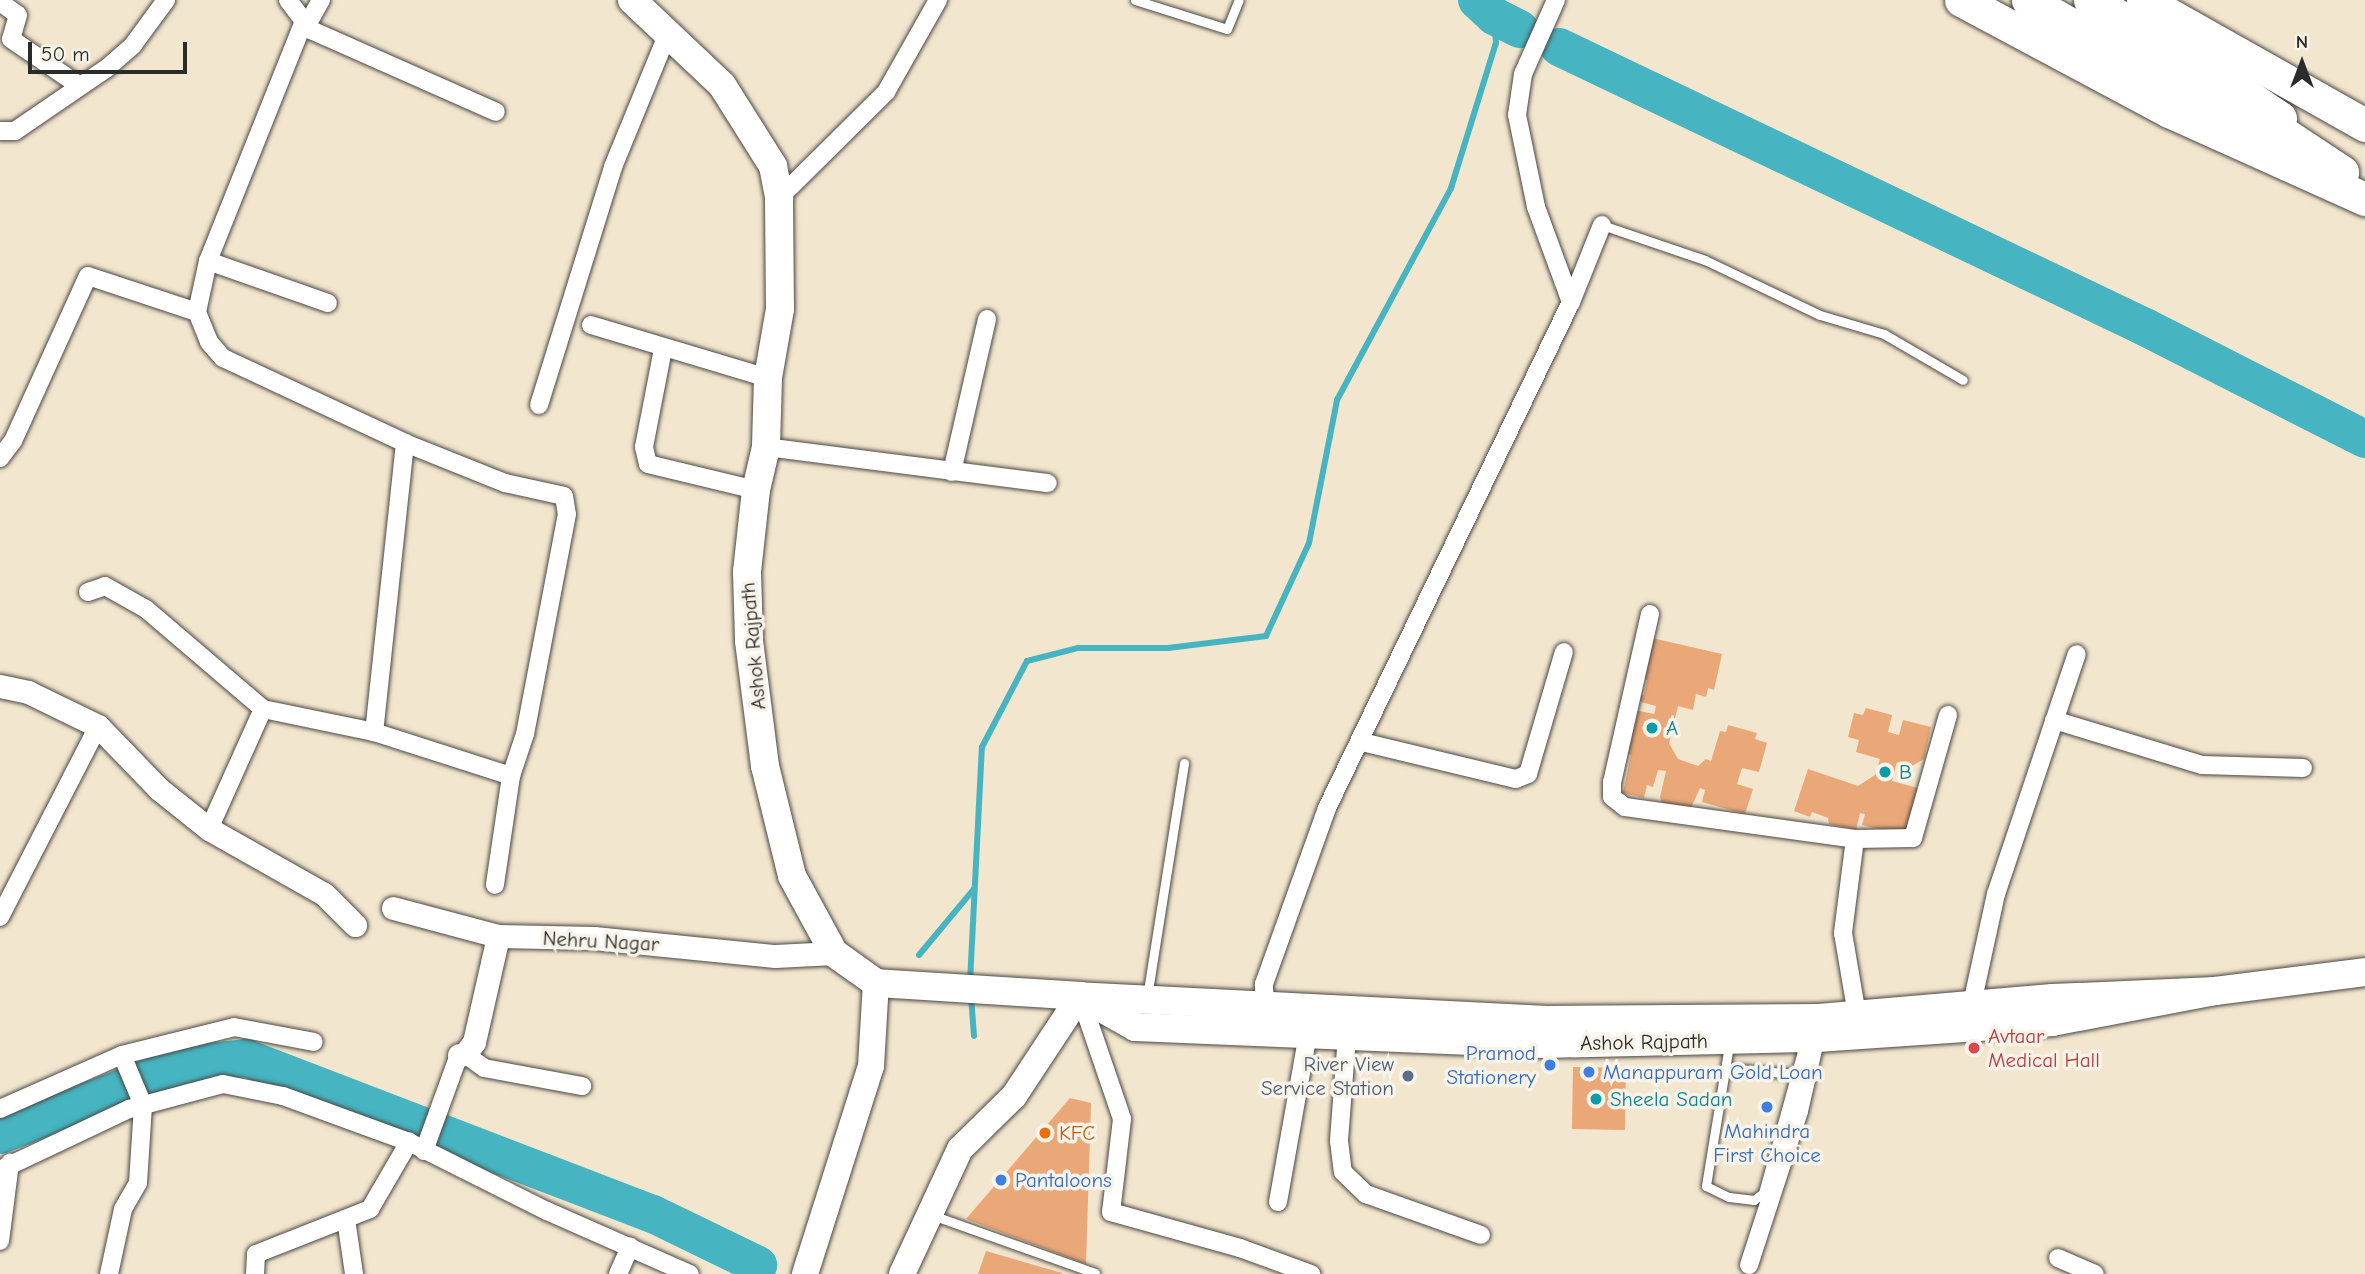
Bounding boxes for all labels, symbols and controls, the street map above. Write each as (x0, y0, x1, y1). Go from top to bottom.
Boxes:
scale bar (32, 28, 191, 72)
north arrow (2267, 28, 2337, 98)
text: N (2296, 31, 2308, 53)
text: 50 m (41, 42, 90, 66)
street label: Ashok Rajpath (735, 581, 771, 711)
place label: A (1666, 715, 1678, 741)
marker: A (1644, 720, 1660, 736)
place label: B (1899, 759, 1912, 785)
marker: B (1877, 764, 1893, 780)
street label: Nehru Nagar (542, 925, 660, 957)
place label: Avtaar Medical Hall (1988, 1023, 2100, 1073)
street label: Ashok Rajpath (1580, 1028, 1708, 1056)
place label: Pramod Stationery (1446, 1040, 1536, 1090)
marker: Avtaar Medical Hall (1966, 1040, 1982, 1056)
place label: River View Service Station (1261, 1051, 1394, 1101)
marker: Pramod Stationery (1542, 1057, 1558, 1073)
place label: Manappuram Gold Loan (1603, 1059, 1823, 1085)
marker: Manappuram Gold Loan (1581, 1064, 1597, 1080)
marker: River View Service Station (1400, 1068, 1416, 1084)
place label: Sheela Sadan (1610, 1086, 1732, 1112)
marker: Sheela Sadan (1588, 1091, 1604, 1107)
marker: Mahindra First Choice (1759, 1099, 1775, 1115)
place label: Mahindra First Choice (1713, 1118, 1821, 1168)
place label: KFC (1059, 1120, 1095, 1146)
marker: KFC (1037, 1125, 1053, 1141)
place label: Pantaloons (1015, 1167, 1112, 1193)
marker: Pantaloons (993, 1172, 1009, 1188)

